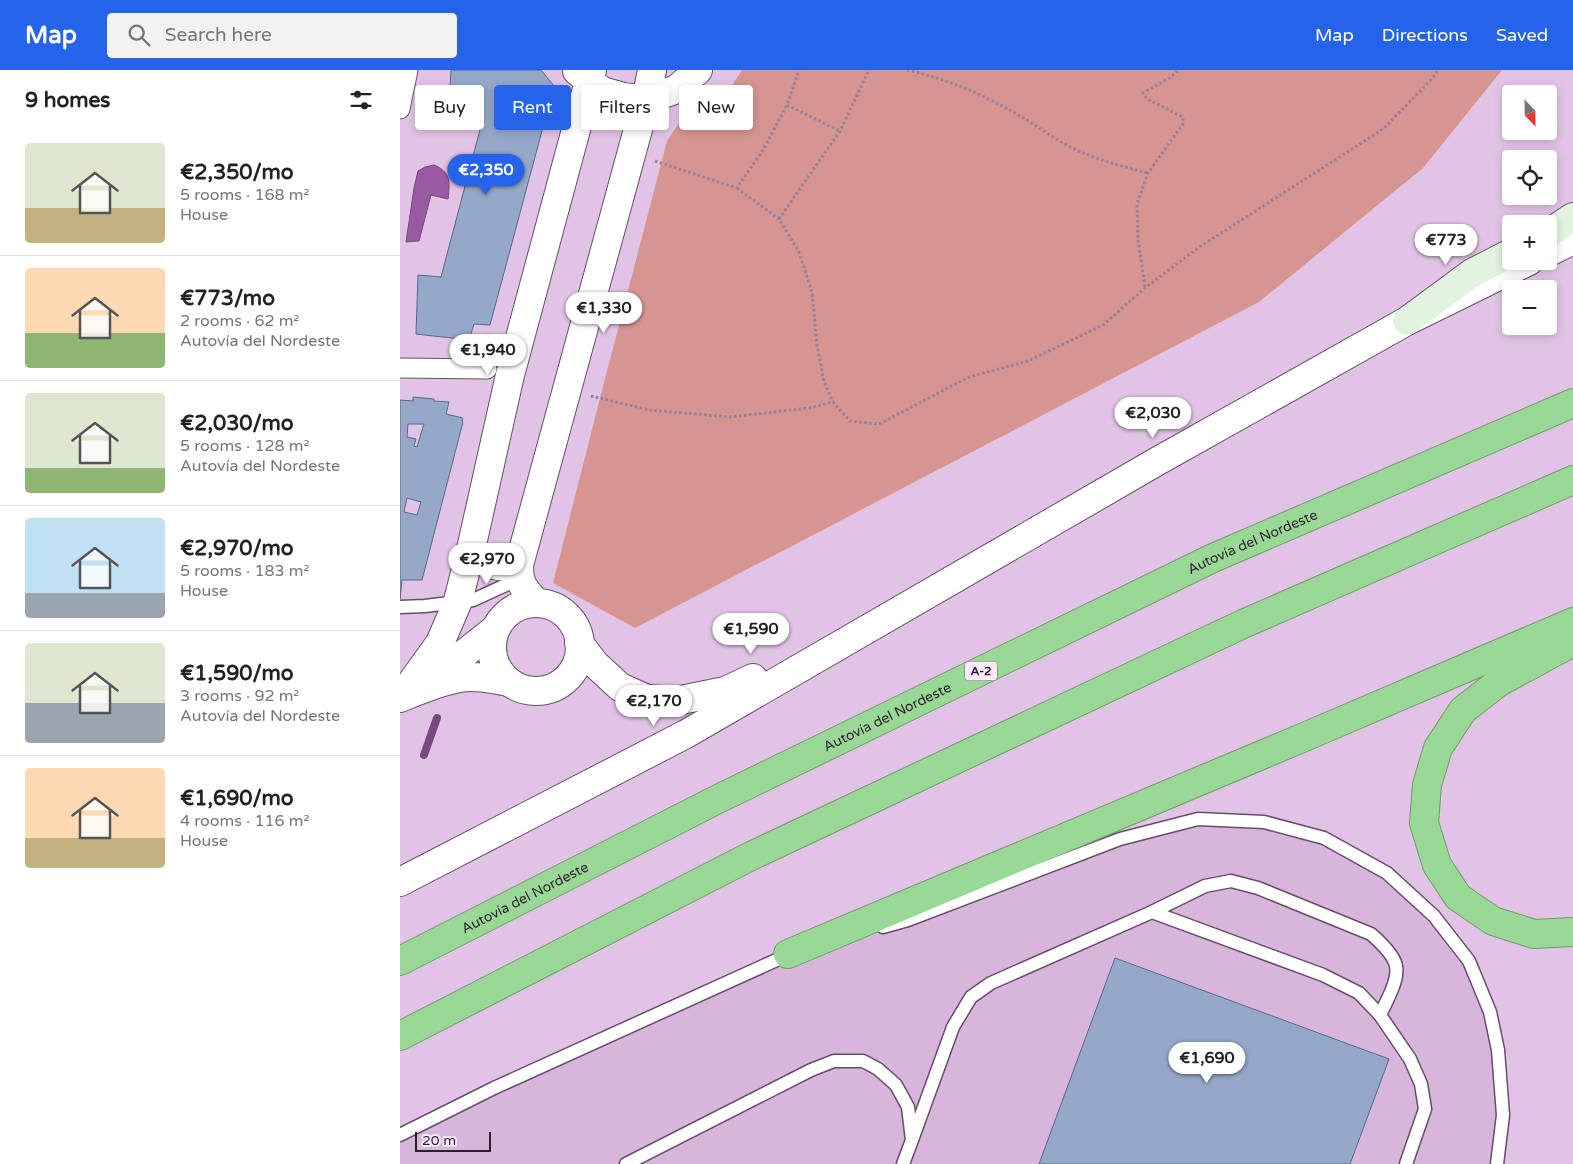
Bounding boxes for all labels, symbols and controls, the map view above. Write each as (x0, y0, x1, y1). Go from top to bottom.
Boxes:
search box (107, 13, 457, 58)
text: Map (25, 21, 77, 50)
icon: search (125, 21, 153, 49)
text: Search here (165, 24, 272, 46)
text: Map (1315, 24, 1354, 46)
text: Directions (1382, 24, 1468, 46)
text: Saved (1496, 24, 1548, 46)
chip: Buy (415, 85, 484, 130)
chip: Rent (494, 85, 571, 130)
chip: Filters (581, 85, 669, 130)
chip: New (679, 85, 753, 130)
north arrow (1502, 85, 1558, 140)
map controls (1502, 85, 1557, 335)
icon: filters (347, 86, 375, 114)
text: 9 homes (25, 88, 110, 113)
button: locate (1502, 150, 1557, 205)
pin: €2,350 (445, 154, 527, 196)
text: €2,350/mo (180, 160, 294, 185)
text: €2,350 (458, 160, 514, 180)
icon: home (65, 163, 125, 223)
text: 5 rooms · 168 m² (180, 185, 309, 205)
text: House (180, 205, 228, 225)
button: + (1502, 215, 1557, 270)
pin: €773 (1416, 224, 1476, 266)
text: €773 (1425, 230, 1467, 250)
button: − (1502, 280, 1557, 335)
text: €773/mo (180, 286, 275, 311)
icon: home (65, 288, 125, 348)
pin: €1,330 (563, 292, 645, 334)
text: €1,330 (576, 298, 632, 318)
text: 2 rooms · 62 m² (180, 311, 299, 331)
text: Autovía del Nordeste (180, 331, 340, 351)
pin: €1,940 (447, 334, 529, 376)
text: €1,940 (460, 340, 516, 360)
pin: €2,030 (1112, 396, 1194, 439)
text: €2,030 (1125, 403, 1181, 423)
text: €2,030/mo (180, 411, 294, 436)
icon: home (65, 413, 125, 473)
text: 5 rooms · 128 m² (180, 436, 309, 456)
text: Autovía del Nordeste (180, 456, 340, 476)
street label: Autovía del Nordeste (1185, 506, 1320, 578)
text: €2,970/mo (180, 536, 294, 561)
icon: home (65, 538, 125, 598)
pin: €2,970 (446, 542, 528, 585)
text: €2,970 (459, 549, 515, 569)
text: 5 rooms · 183 m² (180, 561, 309, 581)
text: House (180, 581, 228, 601)
pin: €1,590 (710, 612, 792, 655)
text: €1,590 (723, 619, 779, 639)
text: €1,590/mo (180, 661, 294, 686)
road number: A-2 (965, 662, 997, 680)
icon: home (65, 663, 125, 723)
street label: Autovía del Nordeste (821, 679, 954, 755)
pin: €2,170 (613, 684, 695, 727)
text: 3 rooms · 92 m² (180, 686, 299, 706)
text: €2,170 (626, 691, 682, 711)
text: Autovía del Nordeste (180, 706, 340, 726)
text: €1,690/mo (180, 786, 294, 811)
icon: home (65, 788, 125, 848)
text: 4 rooms · 116 m² (180, 811, 309, 831)
text: House (180, 831, 228, 851)
street label: Autovía del Nordeste (459, 858, 591, 937)
pin: €1,690 (1166, 1042, 1248, 1084)
text: €1,690 (1179, 1048, 1235, 1068)
scale bar (415, 1129, 491, 1152)
text: 20 m (422, 1132, 456, 1149)

